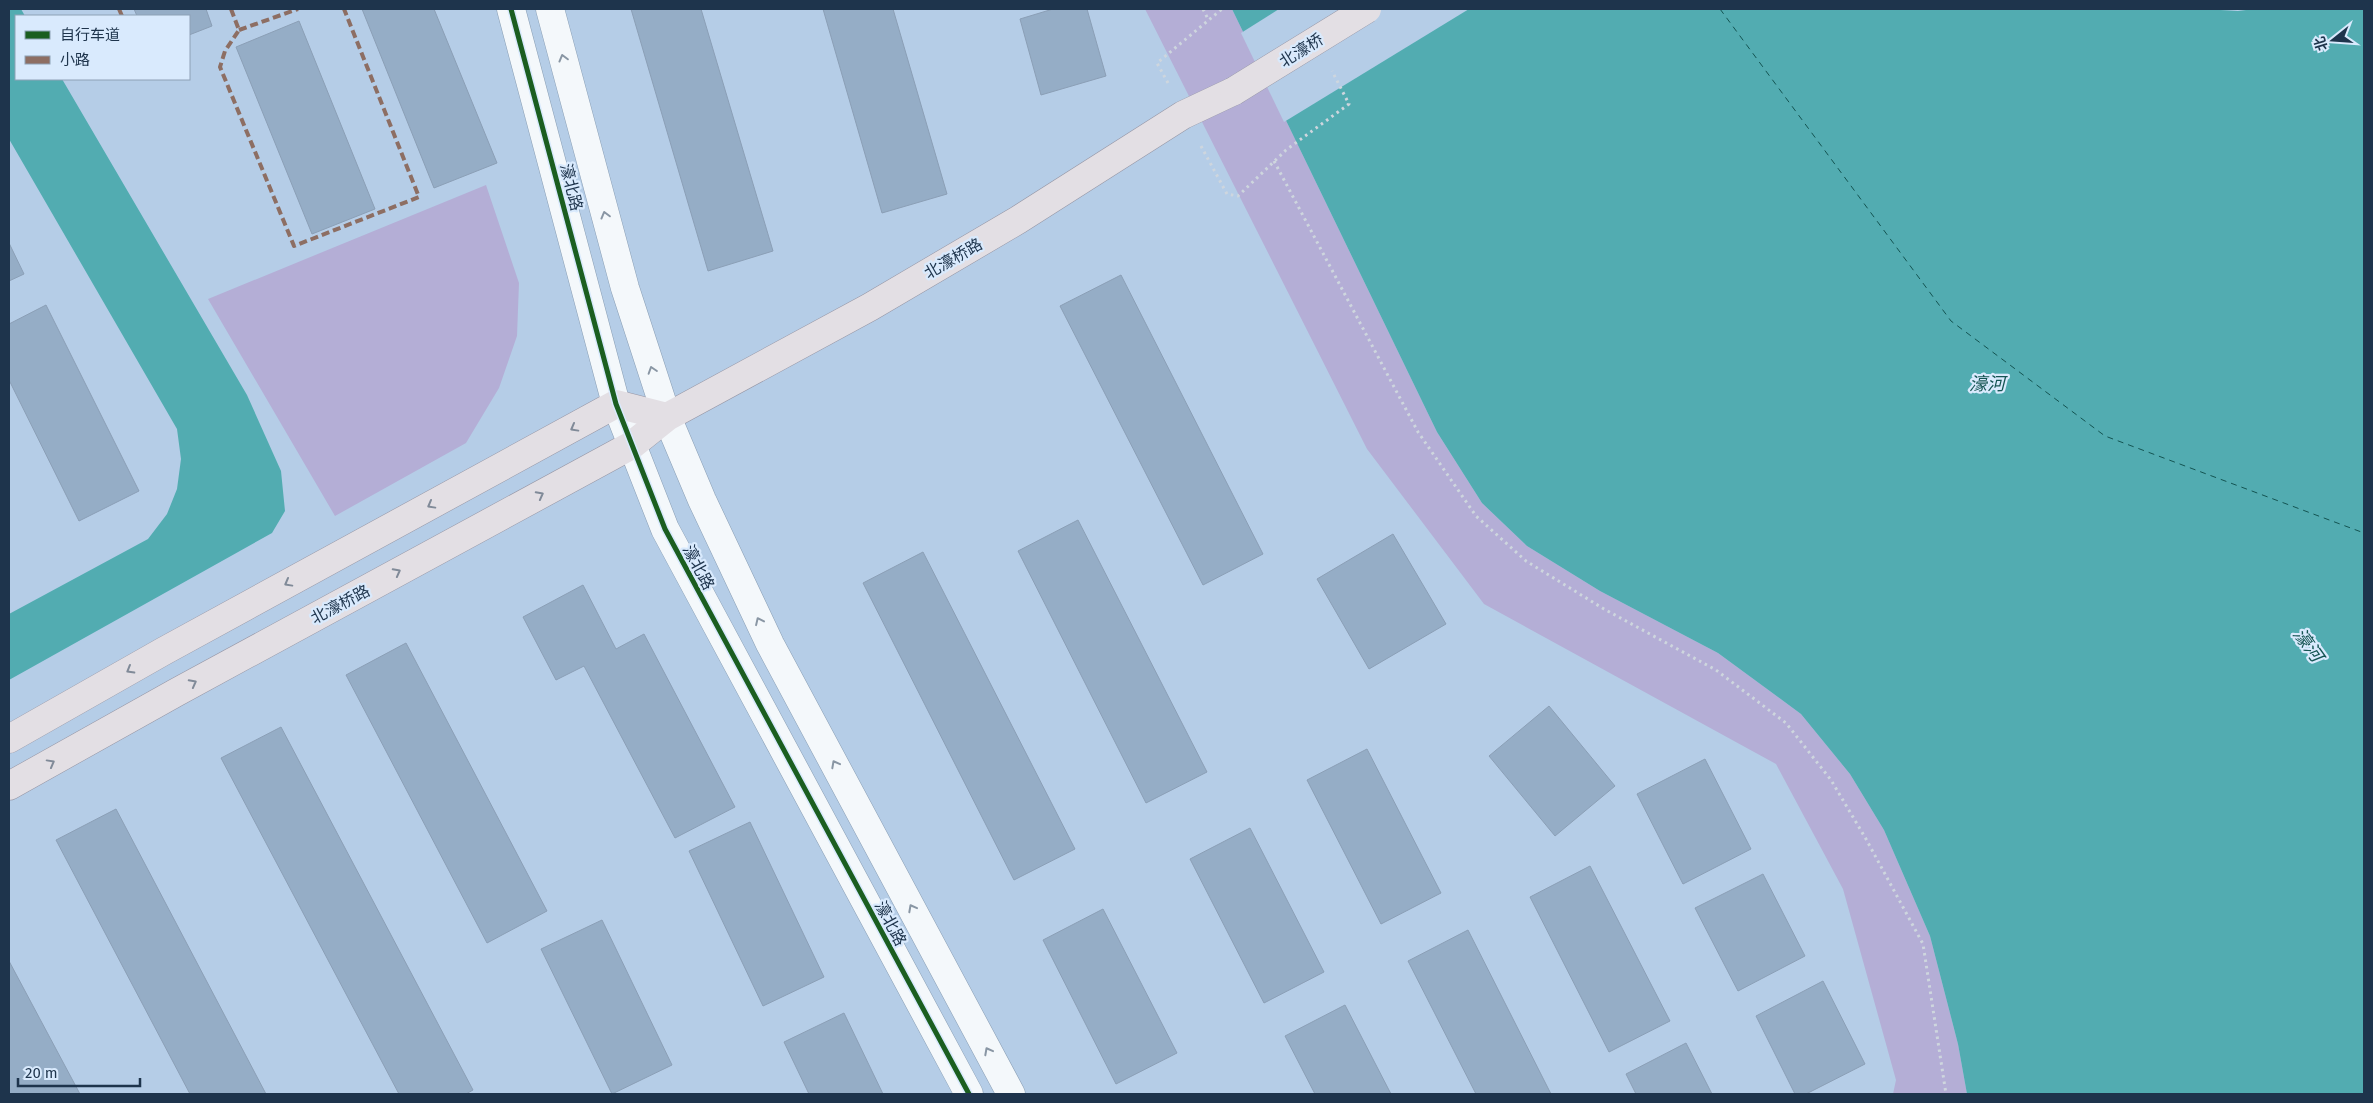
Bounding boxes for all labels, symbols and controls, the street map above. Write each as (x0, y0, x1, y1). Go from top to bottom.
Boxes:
legend (15, 15, 190, 80)
north arrow (2308, 15, 2358, 65)
text: 自行车道 (60, 26, 120, 44)
street label: 北濠桥 (1276, 30, 1327, 71)
text: 北 (2311, 34, 2331, 53)
text: 小路 (60, 51, 90, 69)
one-way arrow (558, 54, 568, 63)
street label: 濠北路 (556, 162, 587, 213)
one-way arrow (600, 210, 611, 219)
street label: 北濠桥路 (921, 234, 986, 283)
one-way arrow (648, 367, 658, 375)
water label: 濠河 (1969, 373, 2008, 395)
one-way arrow (570, 422, 579, 432)
one-way arrow (535, 491, 544, 501)
one-way arrow (427, 499, 436, 509)
street label: 濠北路 (679, 542, 718, 593)
one-way arrow (392, 568, 401, 578)
one-way arrow (284, 577, 293, 587)
street label: 北濠桥路 (308, 581, 373, 628)
one-way arrow (755, 617, 766, 626)
water label: 濠河 (2289, 624, 2329, 668)
one-way arrow (127, 663, 136, 673)
one-way arrow (188, 679, 197, 689)
one-way arrow (46, 759, 55, 769)
one-way arrow (831, 761, 841, 770)
street label: 濠北路 (871, 898, 910, 949)
one-way arrow (908, 904, 918, 913)
one-way arrow (984, 1047, 994, 1056)
scale bar (18, 1056, 140, 1088)
text: 20 m (25, 1064, 58, 1082)

